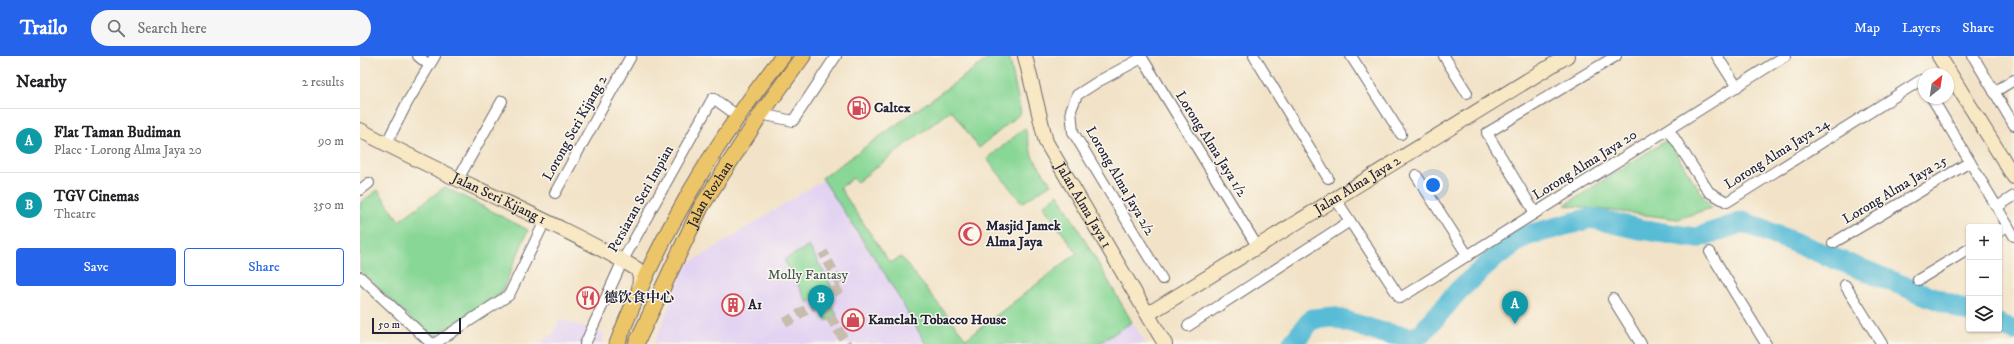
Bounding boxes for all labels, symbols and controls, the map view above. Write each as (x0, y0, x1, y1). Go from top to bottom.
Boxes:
search box (91, 10, 371, 46)
text: Trailo (20, 17, 67, 40)
icon: search (105, 17, 127, 39)
text: Search here (137, 19, 207, 38)
text: Map (1854, 19, 1880, 37)
text: Layers (1902, 19, 1940, 37)
text: Share (1962, 19, 1994, 37)
north arrow (1918, 68, 1954, 104)
text: Nearby (16, 71, 66, 93)
street label: Lorong Seri Kijang 2 (539, 72, 611, 184)
text: 2 results (302, 74, 344, 90)
street label: Lorong Alma Jaya 1/2 (1171, 88, 1251, 200)
fuel station icon: Caltex (846, 95, 872, 121)
place label: Caltex (874, 99, 911, 117)
street label: Lorong Alma Jaya 24 (1721, 114, 1834, 194)
text: Flat Taman Budiman (54, 123, 181, 142)
street label: Lorong Alma Jaya 2/2 (1081, 123, 1159, 239)
street label: Lorong Alma Jaya 20 (1529, 126, 1641, 204)
text: A (25, 133, 33, 149)
text: 90 m (318, 133, 344, 149)
text: Place · Lorong Alma Jaya 20 (54, 142, 202, 158)
street label: Persiaran Seri Impian (604, 142, 678, 256)
street label: Jalan Alma Jaya 2 (1309, 152, 1404, 219)
street label: Lorong Alma Jaya 25 (1839, 152, 1951, 228)
street label: Jalan Rozhan (683, 157, 737, 232)
street label: Jalan Alma Jaya 1 (1050, 158, 1115, 251)
street label: Jalan Seri Kijang 1 (447, 168, 549, 229)
your location (1423, 175, 1443, 195)
text: TGV Cinemas (54, 187, 139, 206)
text: B (25, 197, 33, 213)
text: 350 m (313, 197, 344, 213)
text: Theatre (54, 206, 96, 222)
place label: Masjid Jamek Alma Jaya (985, 217, 1062, 251)
mosque icon: Masjid Jamek Alma Jaya (957, 221, 983, 247)
map controls (1966, 224, 2002, 332)
button: + (1966, 224, 2002, 260)
button: Save (16, 248, 176, 286)
button: Share (184, 248, 344, 286)
button: − (1966, 260, 2002, 296)
park label: Molly Fantasy (768, 266, 849, 284)
restaurant icon: 德饮食中心 (575, 285, 601, 311)
pin: B (808, 285, 834, 318)
place label: 德饮食中心 (604, 289, 674, 307)
pin: A (1502, 291, 1528, 324)
building icon: A1 (720, 292, 746, 318)
place label: A1 (747, 296, 762, 314)
button: layers (1966, 296, 2002, 332)
shop icon: Kamelah Tobacco House (840, 307, 866, 333)
place label: Kamelah Tobacco House (868, 311, 1007, 329)
scale bar (372, 316, 461, 335)
text: 50 m (378, 318, 400, 332)

